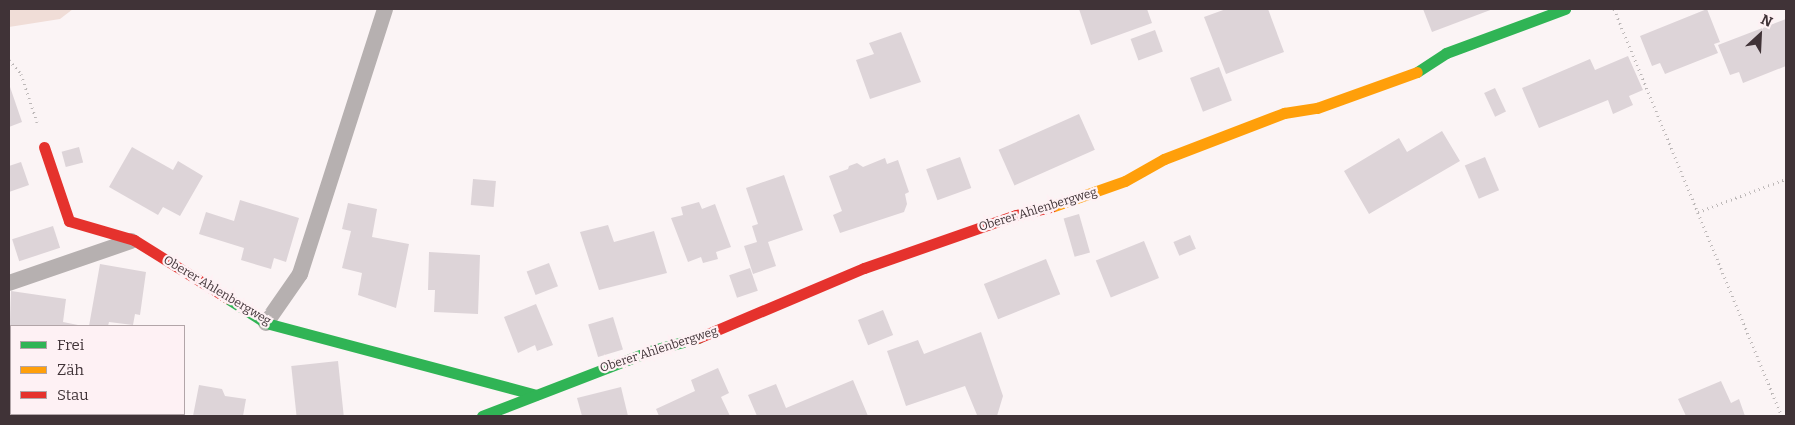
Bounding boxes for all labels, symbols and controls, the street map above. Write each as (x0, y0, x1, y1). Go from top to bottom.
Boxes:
north arrow (1735, 10, 1785, 60)
text: N (1758, 11, 1775, 31)
street label: Oberer Ahlenbergweg (977, 185, 1099, 235)
street label: Oberer Ahlenbergweg (161, 253, 273, 329)
street label: Oberer Ahlenbergweg (598, 324, 720, 376)
legend (10, 325, 185, 415)
text: Frei (57, 336, 84, 354)
text: Zäh (57, 361, 84, 379)
text: Stau (57, 386, 89, 404)

